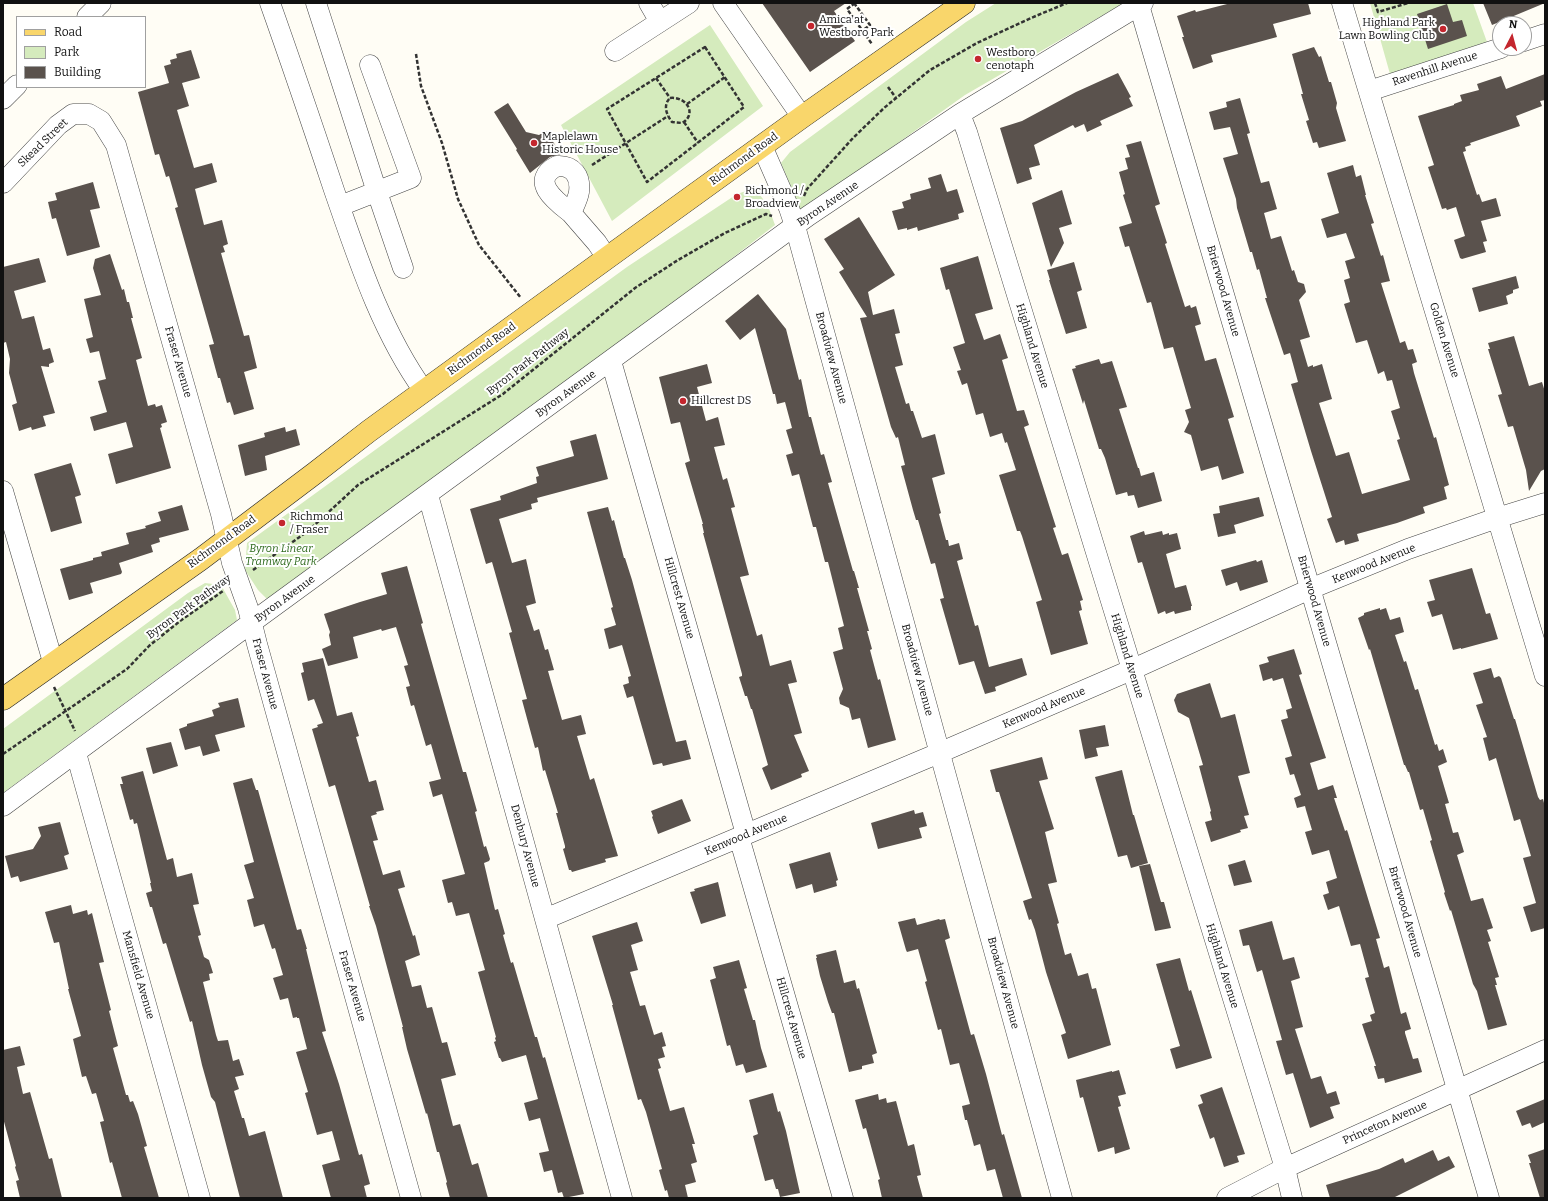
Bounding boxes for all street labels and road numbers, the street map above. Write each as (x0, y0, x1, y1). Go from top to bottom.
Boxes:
street label: Ravenhill Avenue (1391, 49, 1479, 89)
street label: Skead Street (15, 116, 71, 170)
street label: Richmond Road (707, 130, 781, 188)
street label: Byron Avenue (795, 179, 861, 229)
street label: Brierwood Avenue (1204, 244, 1242, 338)
street label: Golden Avenue (1426, 301, 1462, 379)
street label: Highland Avenue (1013, 302, 1051, 390)
street label: Broadview Avenue (812, 311, 850, 405)
street label: Richmond Road (445, 320, 519, 378)
street label: Fraser Avenue (162, 325, 194, 399)
street label: Byron Park Pathway (484, 326, 572, 398)
street label: Byron Avenue (533, 368, 599, 420)
street label: Richmond Road (185, 513, 259, 571)
street label: Kenwood Avenue (1330, 541, 1418, 587)
street label: Brierwood Avenue (1295, 554, 1333, 648)
street label: Hillcrest Avenue (661, 556, 697, 640)
street label: Byron Park Pathway (144, 572, 234, 642)
street label: Byron Avenue (252, 573, 318, 625)
street label: Highland Avenue (1108, 612, 1146, 700)
street label: Broadview Avenue (898, 623, 936, 717)
street label: Fraser Avenue (249, 637, 281, 711)
street label: Kenwood Avenue (1001, 685, 1087, 731)
street label: Denbury Avenue (508, 803, 542, 889)
street label: Kenwood Avenue (703, 812, 789, 858)
street label: Brierwood Avenue (1386, 865, 1424, 959)
street label: Highland Avenue (1203, 922, 1241, 1010)
street label: Mansfield Avenue (119, 929, 157, 1021)
street label: Broadview Avenue (984, 936, 1022, 1030)
street label: Fraser Avenue (336, 949, 368, 1023)
street label: Hillcrest Avenue (773, 976, 809, 1060)
street label: Princeton Avenue (1341, 1098, 1429, 1148)

